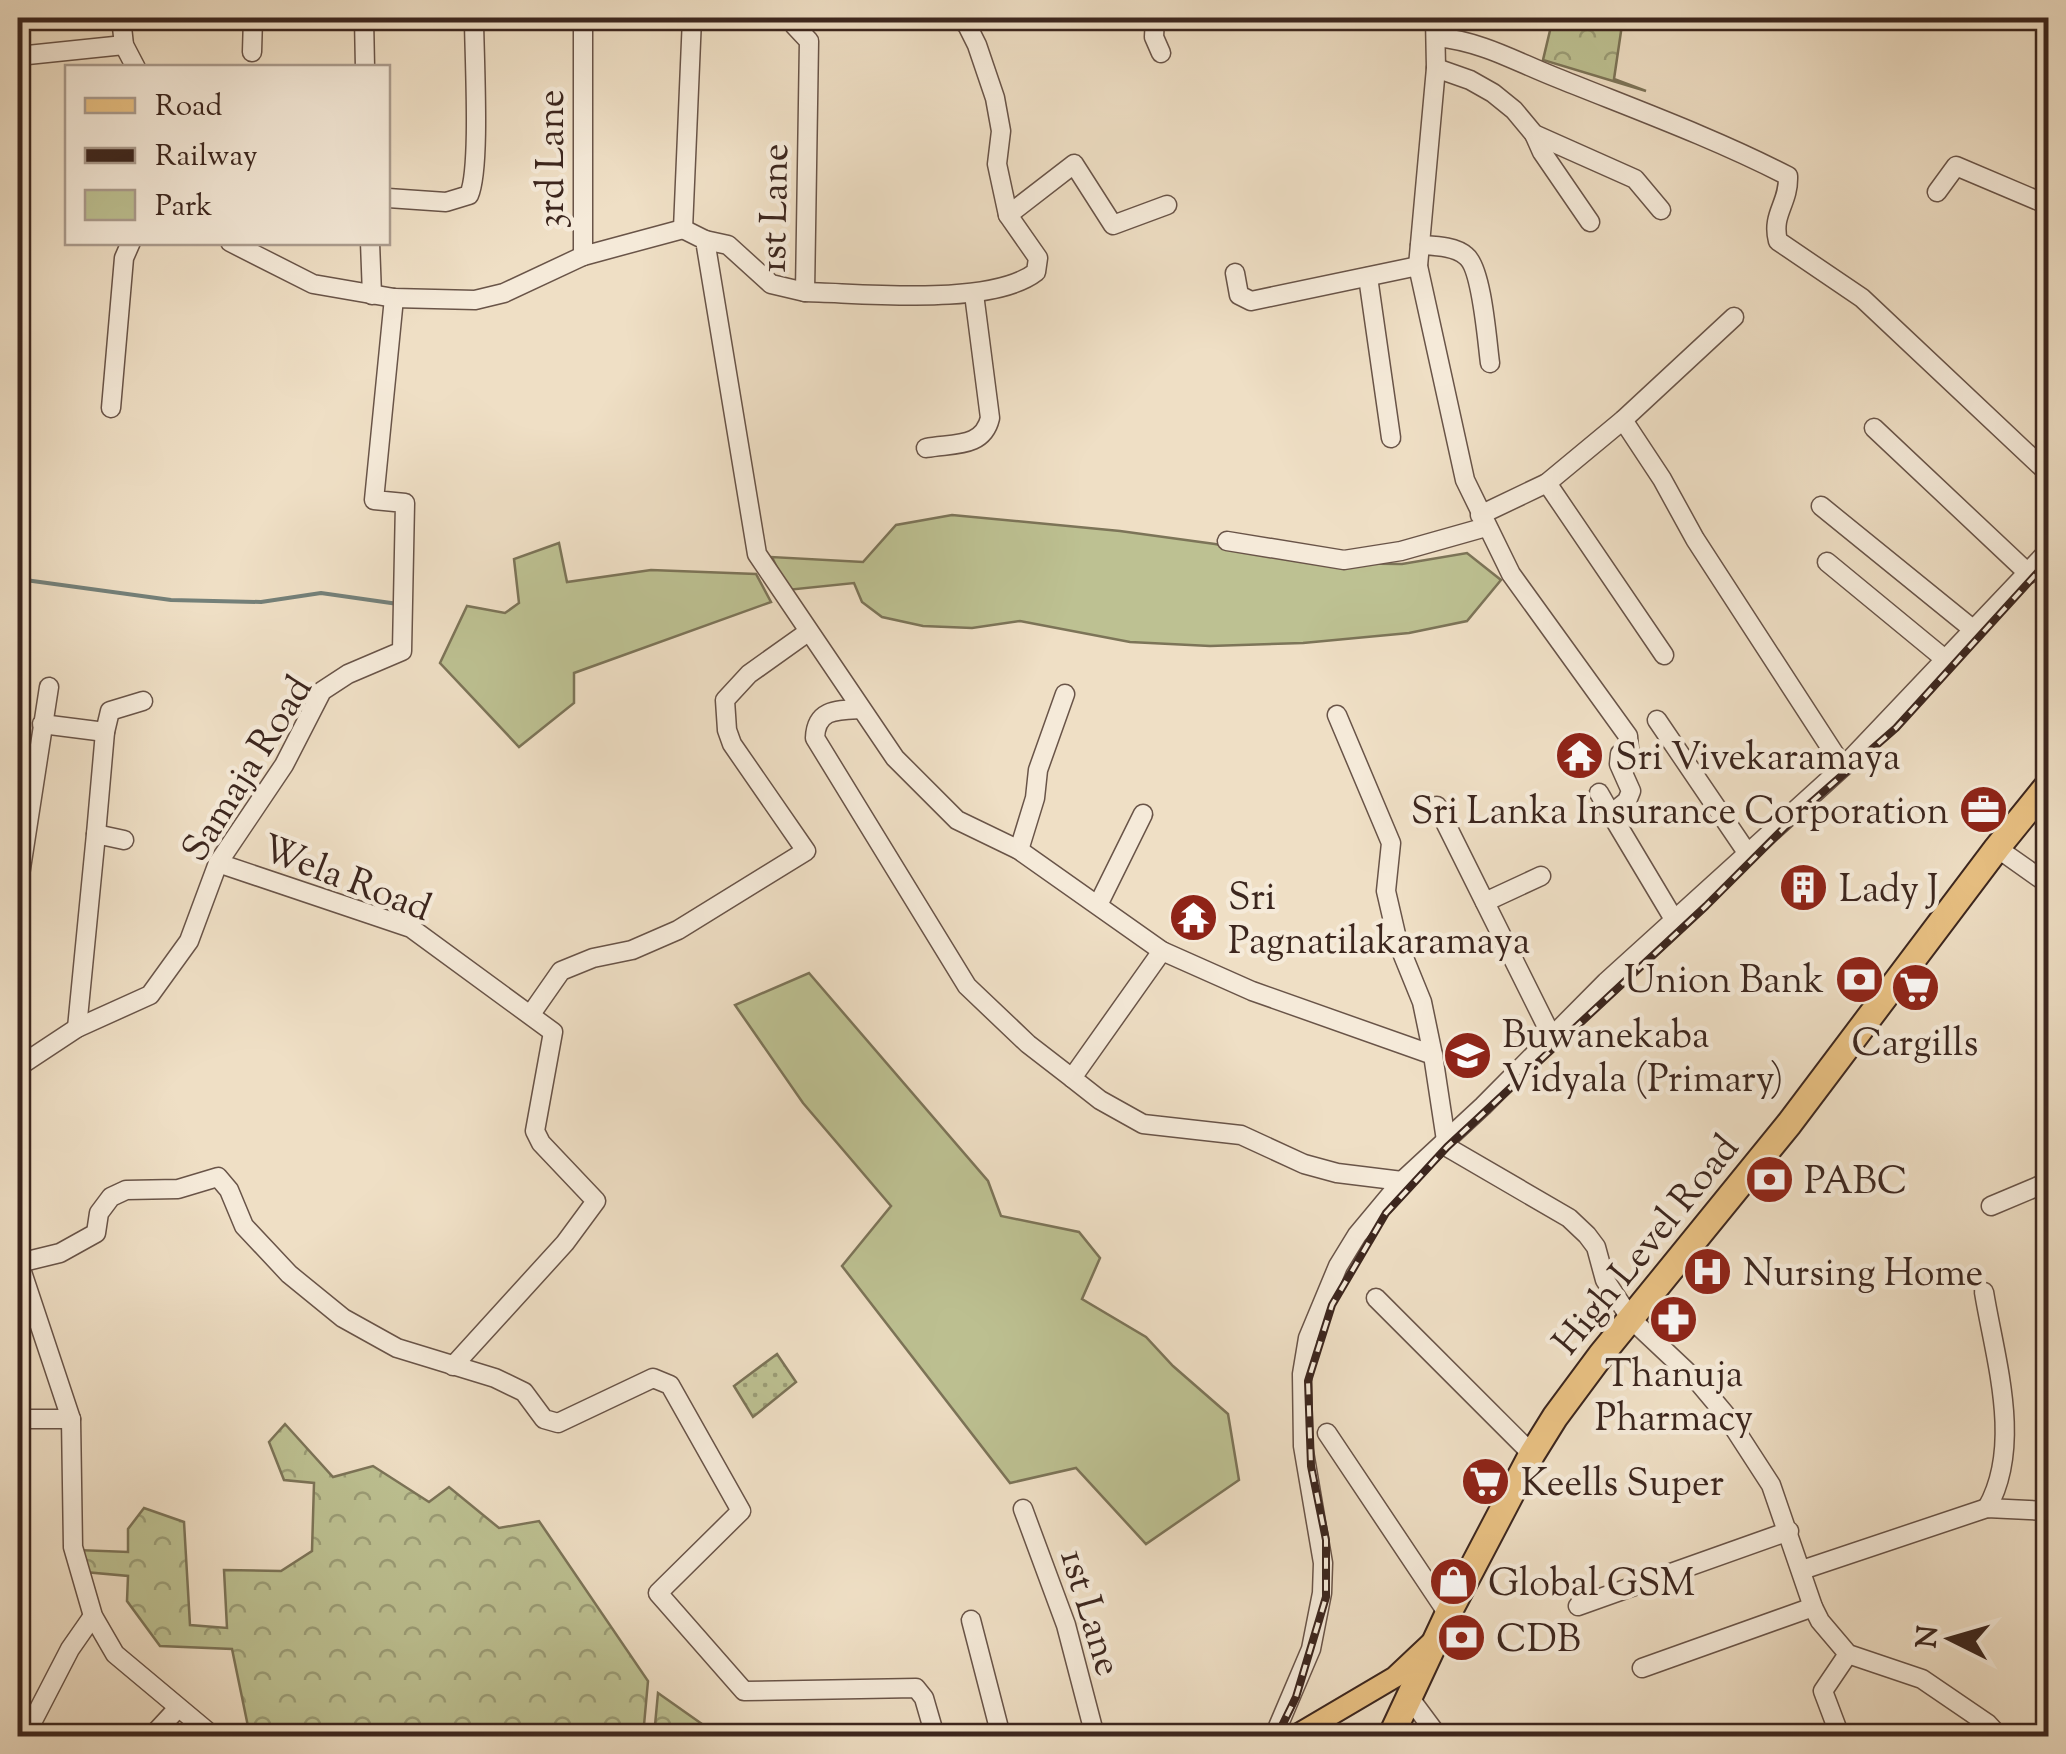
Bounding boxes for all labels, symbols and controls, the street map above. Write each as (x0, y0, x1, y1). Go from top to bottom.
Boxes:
legend (65, 65, 390, 245)
text: Road (155, 86, 222, 129)
street label: 3rd Lane (527, 89, 581, 229)
text: Railway (155, 136, 258, 179)
street label: 1st Lane (749, 143, 805, 273)
text: Park (155, 186, 212, 229)
street label: Samaja Road (171, 667, 328, 874)
temple icon: Sri Vivekaramaya (1554, 730, 1606, 782)
place label: Sri Vivekaramaya (1615, 733, 1900, 787)
office icon: Sri Lanka Insurance Corporation (1958, 784, 2010, 836)
place label: Sri Lanka Insurance Corporation (1411, 787, 1949, 841)
street label: Wela Road (253, 824, 438, 938)
building icon: Lady J (1778, 862, 1830, 914)
place label: Lady J (1839, 865, 1938, 919)
place label: Sri Pagnatilakaramaya (1228, 873, 1530, 971)
temple icon: Sri Pagnatilakaramaya (1167, 892, 1219, 944)
bank icon: Union Bank (1833, 953, 1885, 1005)
place label: Union Bank (1624, 956, 1824, 1010)
supermarket icon: Cargills (1889, 962, 1941, 1014)
place label: Buwanekaba Vidyala (Primary) (1502, 1011, 1783, 1109)
place label: Cargills (1852, 1019, 1978, 1073)
school or university icon: Buwanekaba Vidyala (Primary) (1441, 1030, 1493, 1082)
street label: High Level Road (1542, 1125, 1754, 1368)
bank icon: PABC (1743, 1154, 1795, 1206)
place label: PABC (1804, 1157, 1907, 1211)
hospital icon: Nursing Home (1682, 1246, 1734, 1298)
place label: Nursing Home (1743, 1249, 1983, 1303)
pharmacy icon: Thanuja Pharmacy (1648, 1293, 1700, 1345)
place label: Thanuja Pharmacy (1595, 1350, 1753, 1448)
supermarket icon: Keells Super (1460, 1456, 1512, 1508)
place label: Keells Super (1521, 1459, 1724, 1513)
street label: 1st Lane (1043, 1544, 1133, 1683)
shop icon: Global GSM (1427, 1556, 1479, 1608)
place label: Global GSM (1488, 1559, 1695, 1613)
north arrow (1901, 1589, 2001, 1689)
bank icon: CDB (1435, 1612, 1487, 1664)
place label: CDB (1496, 1615, 1581, 1669)
text: N (1908, 1624, 1950, 1650)

